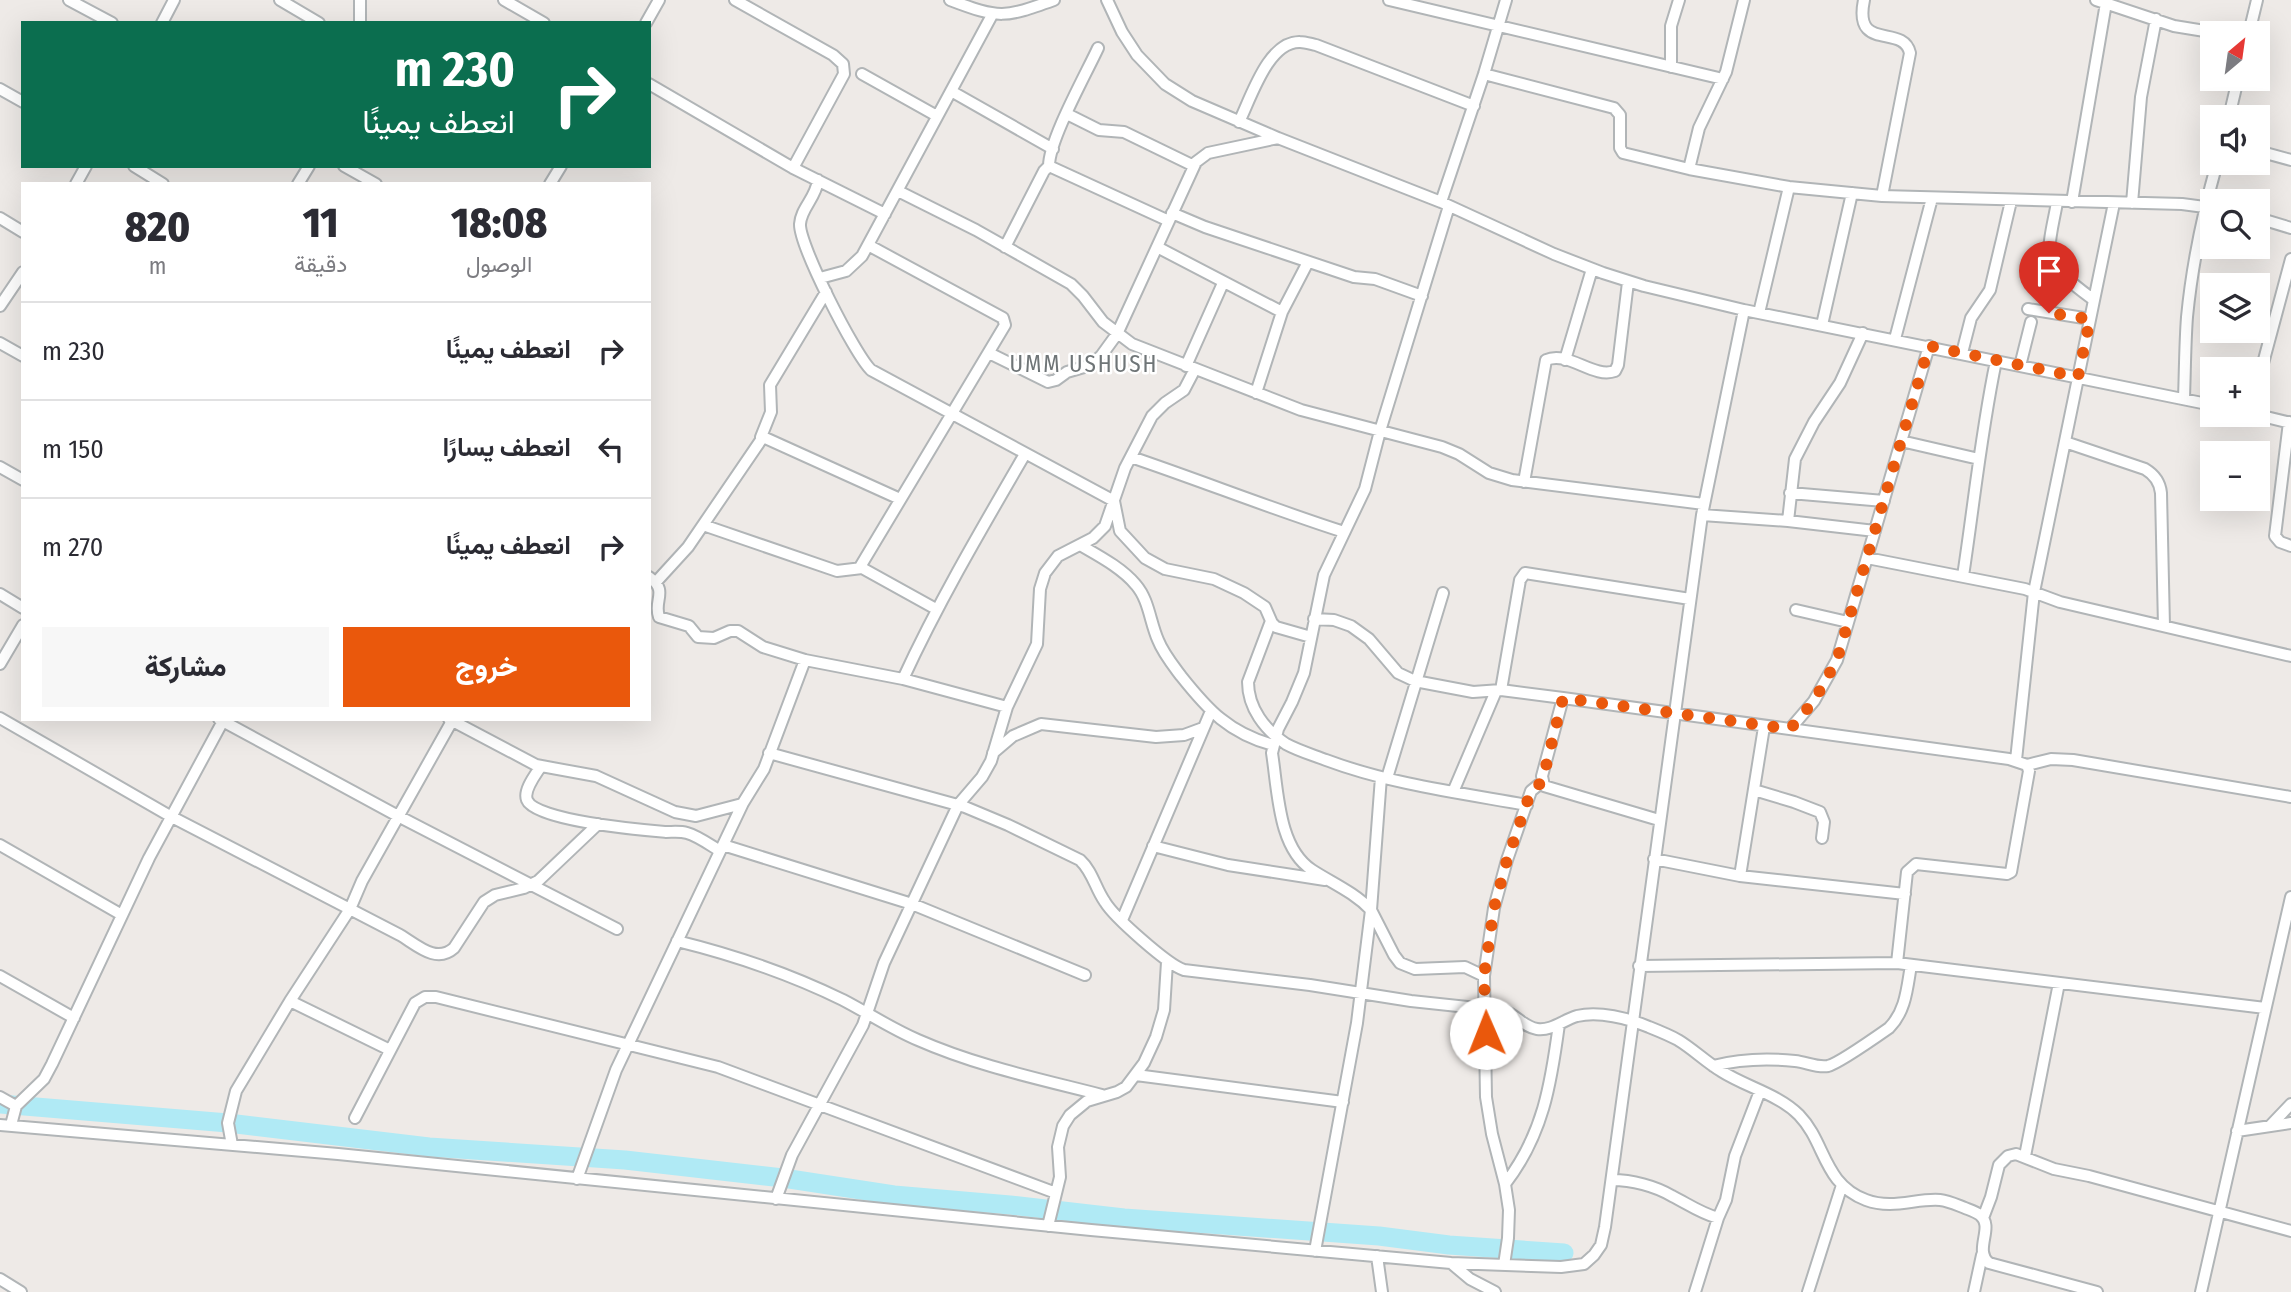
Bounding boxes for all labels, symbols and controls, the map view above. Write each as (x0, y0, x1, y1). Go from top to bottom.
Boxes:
north arrow (2200, 21, 2270, 91)
map controls (2200, 21, 2270, 511)
text: 230 m (395, 40, 515, 99)
icon: right (539, 49, 630, 140)
text: انعطف يمينًا (362, 103, 515, 141)
button: sound (2200, 105, 2270, 175)
button: search (2200, 189, 2270, 259)
text: 11 (303, 198, 338, 248)
text: 18:08 (451, 198, 547, 248)
text: 820 (125, 202, 190, 252)
pin (2019, 241, 2079, 313)
text: دقيقة (294, 250, 347, 278)
text: الوصول (466, 250, 532, 278)
text: m (149, 252, 166, 280)
icon: arrive (2030, 252, 2068, 290)
button: layers (2200, 273, 2270, 343)
icon: right (592, 332, 630, 370)
text: انعطف يمينًا (446, 334, 571, 365)
text: 230 m (42, 336, 105, 367)
district label: UMM USHUSH (1009, 350, 1159, 378)
button: + (2200, 357, 2270, 427)
icon: left (592, 430, 630, 468)
text: انعطف يسارًا (443, 432, 571, 463)
text: 150 m (42, 434, 104, 465)
button: − (2200, 441, 2270, 511)
icon: right (592, 528, 630, 566)
text: انعطف يمينًا (446, 530, 571, 561)
text: 270 m (42, 532, 103, 563)
button: مشاركة (42, 627, 329, 707)
button: خروج (343, 627, 630, 707)
position arrow (1449, 996, 1523, 1070)

